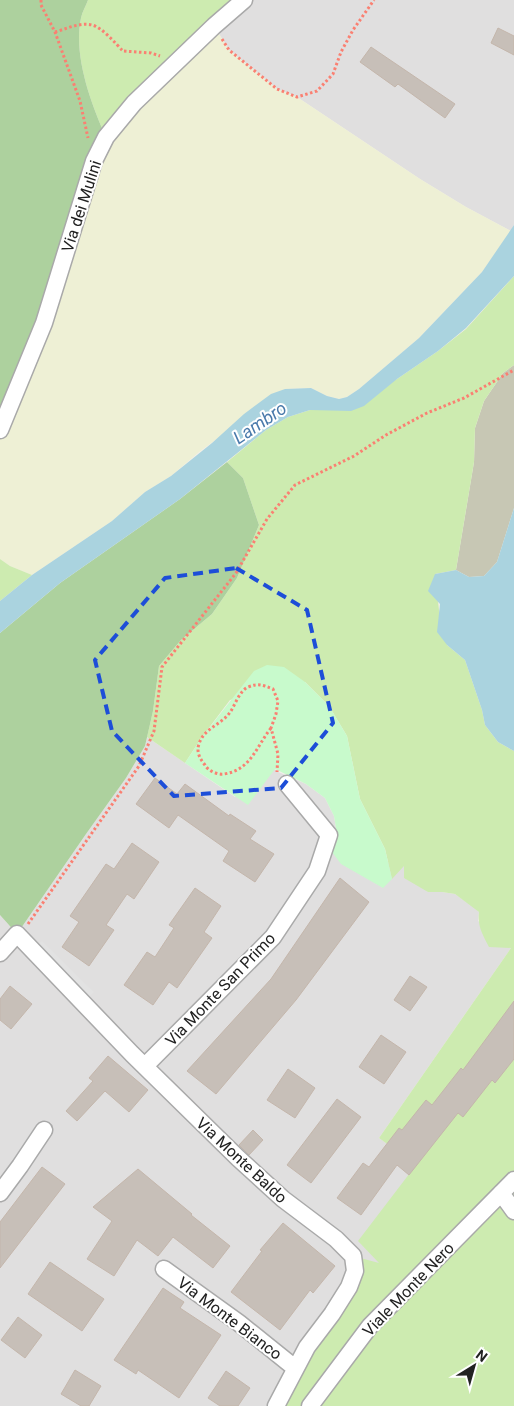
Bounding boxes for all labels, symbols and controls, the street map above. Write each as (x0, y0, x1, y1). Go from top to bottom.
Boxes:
street label: Via dei Mulini (58, 158, 105, 254)
water label: Lambro (229, 397, 290, 448)
street label: Via Monte San Primo (161, 929, 279, 1050)
street label: Via Monte Baldo (192, 1113, 291, 1207)
street label: Viale Monte Nero (359, 1238, 458, 1340)
street label: Via Monte Bianco (174, 1273, 285, 1364)
north arrow (449, 1341, 499, 1391)
text: N (473, 1346, 491, 1365)

